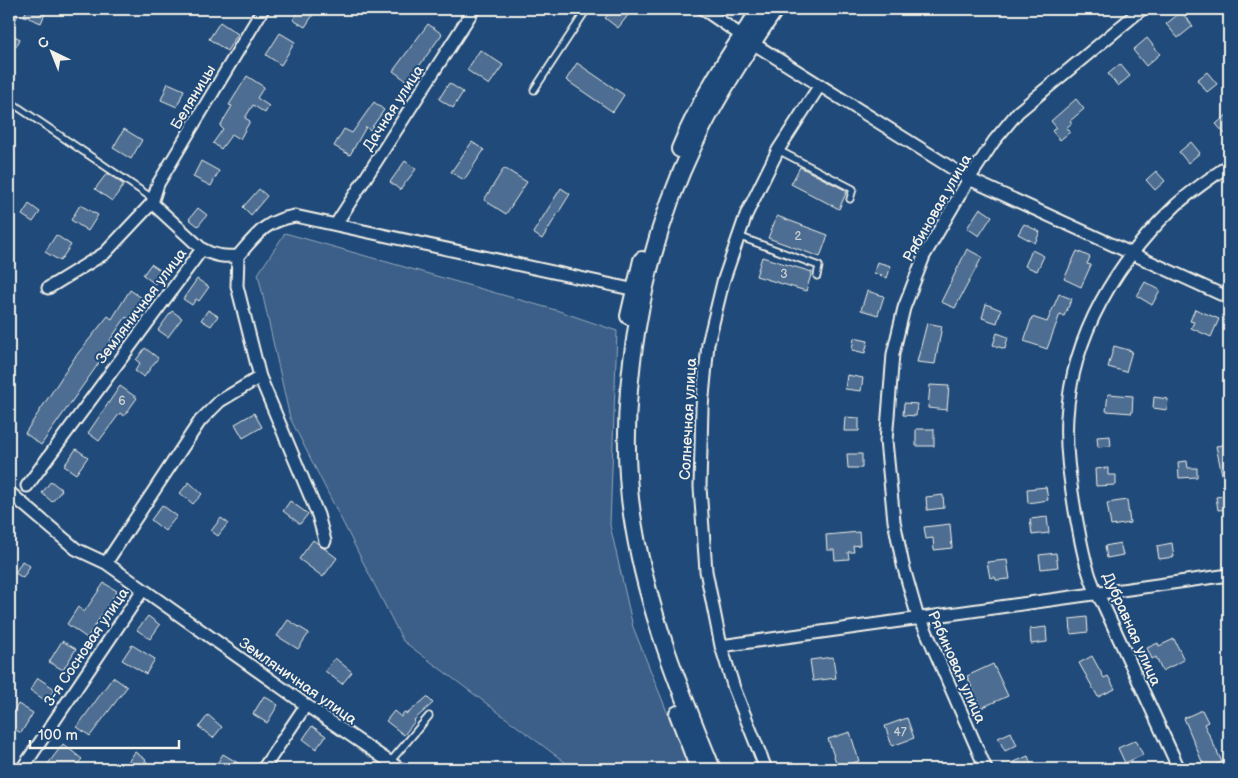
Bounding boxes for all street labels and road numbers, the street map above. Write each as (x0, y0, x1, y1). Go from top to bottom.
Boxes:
street label: Беляницы (167, 61, 220, 133)
street label: Дачная улица (359, 62, 428, 155)
street label: Рябиновая улица (899, 151, 976, 266)
street label: Земляничная улица (92, 245, 191, 368)
street label: Солнечная улица (676, 357, 701, 481)
street label: Дубравная улица (1098, 570, 1165, 689)
street label: 3-я Сосновая улица (40, 584, 133, 710)
street label: Рябиновая улица (923, 608, 990, 727)
street label: Земляничная улица (235, 634, 360, 729)

